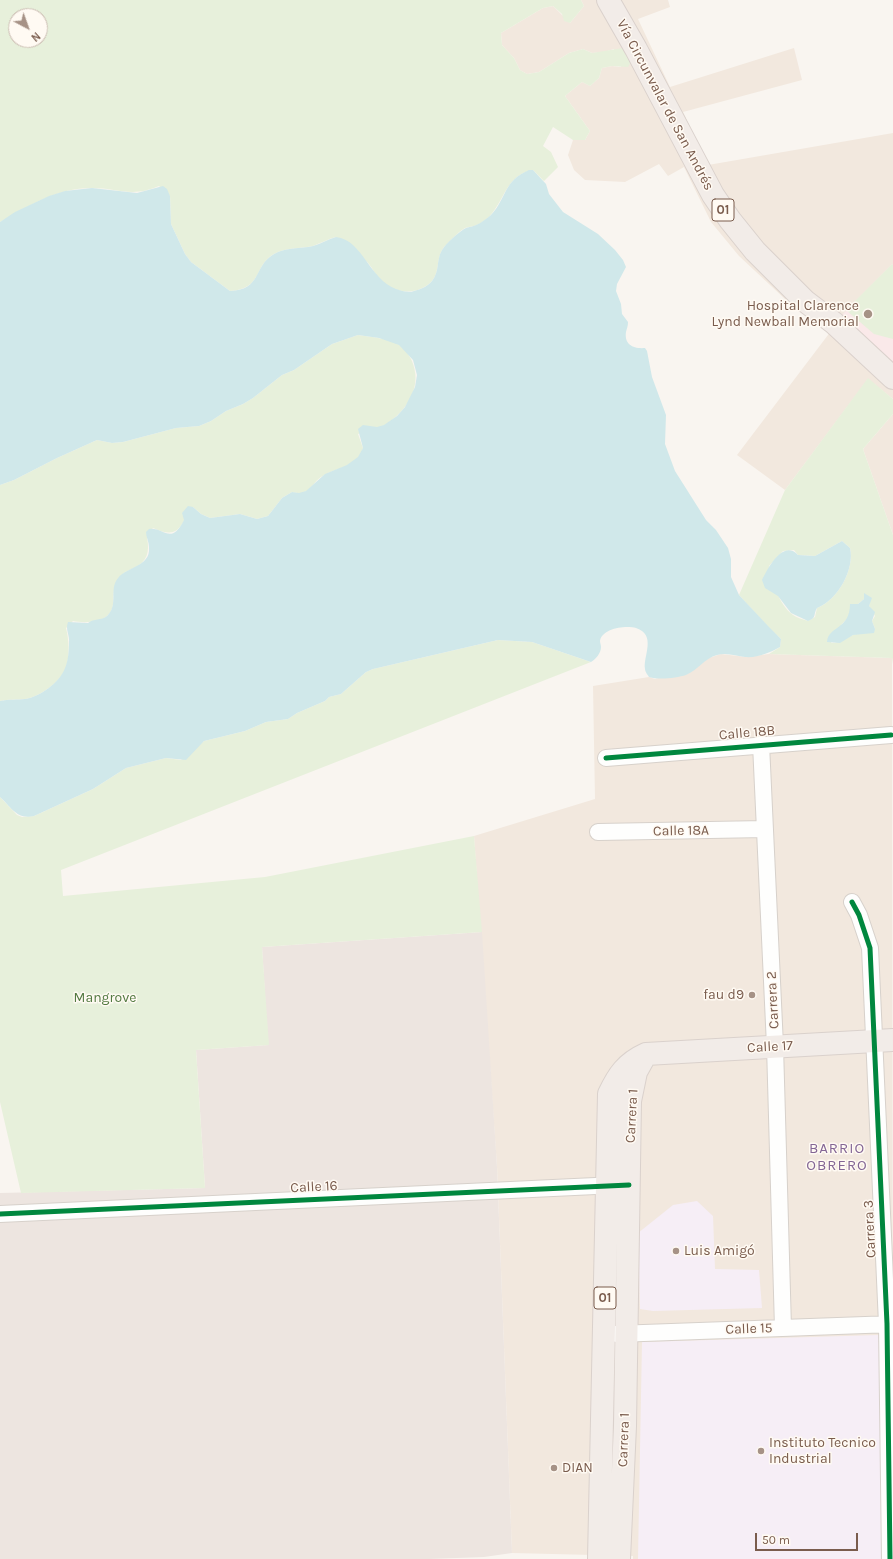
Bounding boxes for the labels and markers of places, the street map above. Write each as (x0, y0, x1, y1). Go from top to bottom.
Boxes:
place label: Hospital Clarence Lynd Newball Memorial (712, 298, 859, 330)
marker: Hospital Clarence Lynd Newball Memorial (862, 308, 874, 320)
place label: fau d9 (703, 987, 744, 1003)
marker: fau d9 (747, 990, 757, 1000)
place label: Luis Amigó (684, 1243, 755, 1259)
marker: Luis Amigó (671, 1246, 681, 1256)
place label: Instituto Tecnico Industrial (769, 1435, 876, 1468)
marker: Instituto Tecnico Industrial (756, 1446, 766, 1456)
place label: DIAN (562, 1460, 593, 1476)
marker: DIAN (549, 1463, 559, 1473)

